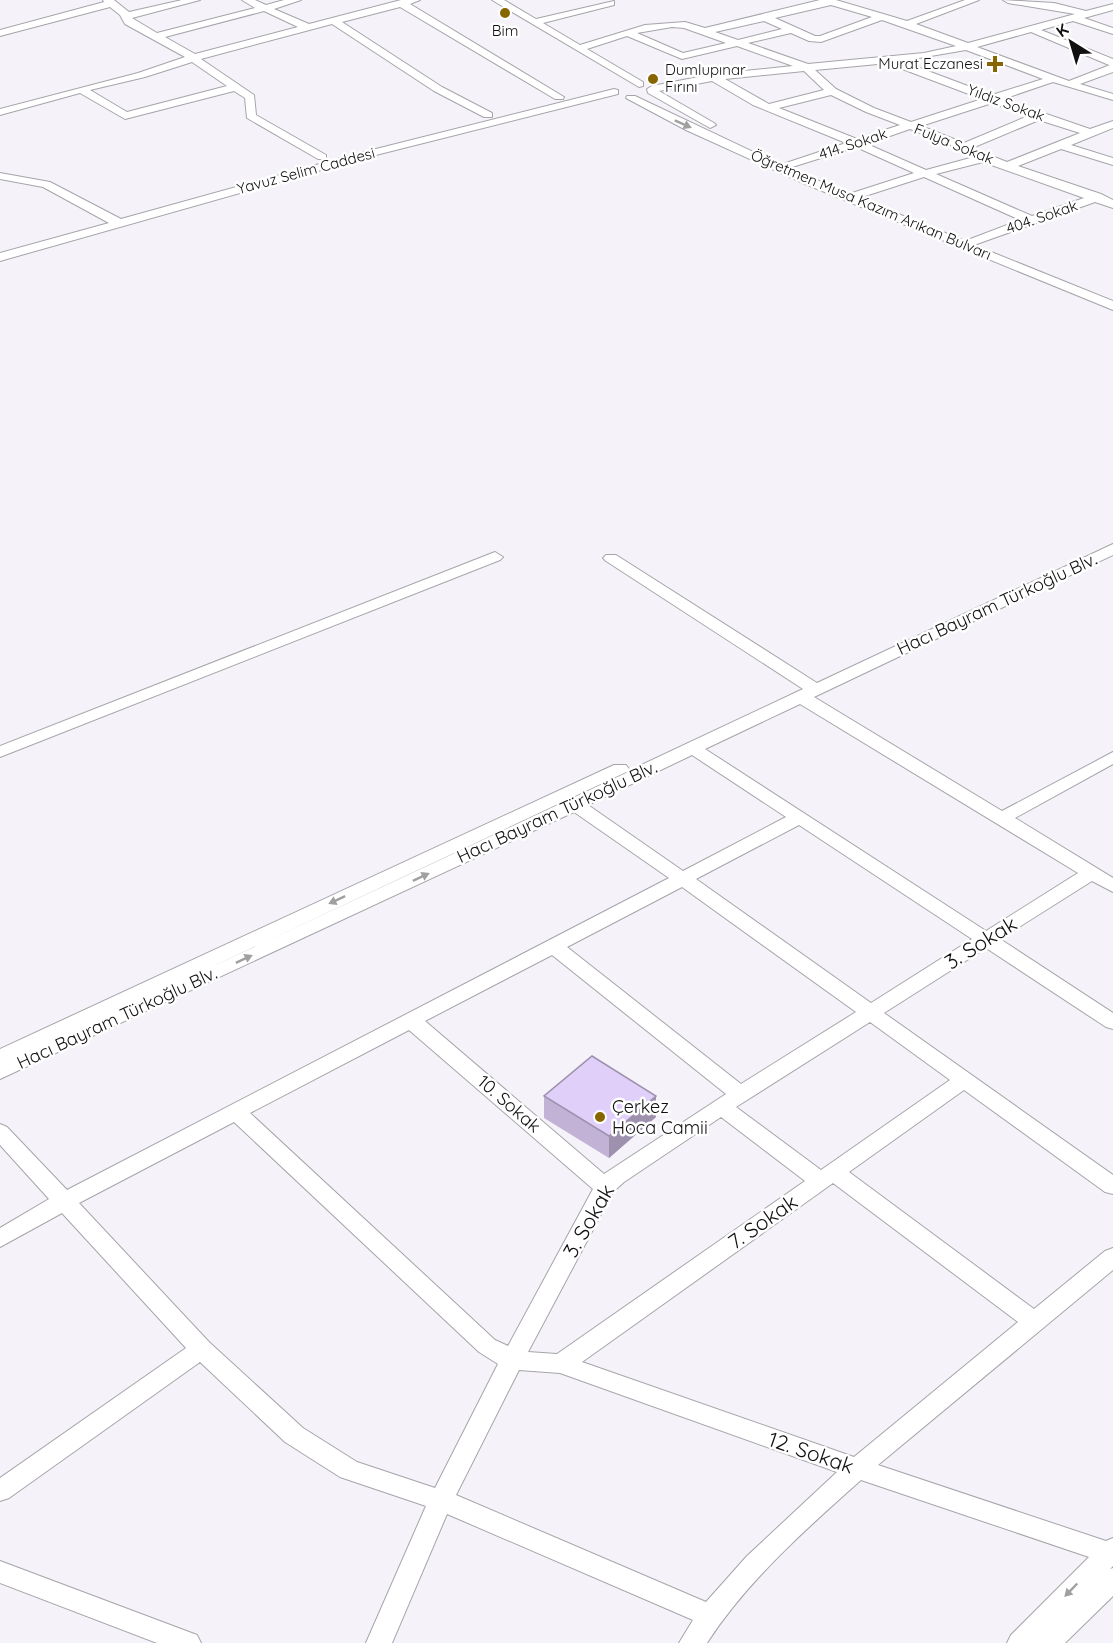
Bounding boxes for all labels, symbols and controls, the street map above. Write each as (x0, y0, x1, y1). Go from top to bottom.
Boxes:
marker: Bim (498, 6, 512, 20)
north arrow (1041, 12, 1101, 72)
text: K (1052, 19, 1072, 41)
place label: Bim (492, 21, 518, 40)
place label: Murat Eczanesi (878, 54, 983, 73)
marker: Murat Eczanesi (988, 57, 1002, 71)
place label: Dumlupınar Fırını (665, 60, 746, 96)
marker: Dumlupınar Fırını (646, 72, 660, 86)
street label: Yıldız Sokak (965, 80, 1047, 125)
one-way arrow (675, 119, 693, 129)
street label: Fulya Sokak (912, 119, 997, 168)
street label: 414. Sokak (816, 124, 889, 163)
street label: Yavuz Selim Caddesi (235, 143, 377, 198)
street label: Öğretmen Musa Kazım Arıkan Bulvarı (748, 145, 994, 264)
street label: 404. Sokak (1004, 195, 1080, 238)
street label: Hacı Bayram Türkoğlu Blv. (893, 547, 1101, 660)
street label: Hacı Bayram Türkoğlu Blv. (453, 755, 661, 868)
one-way arrow (412, 873, 429, 882)
one-way arrow (329, 895, 346, 904)
street label: 3. Sokak (940, 910, 1021, 974)
one-way arrow (235, 955, 252, 964)
street label: Hacı Bayram Türkoğlu Blv. (13, 961, 221, 1074)
street label: 10. Sokak (473, 1070, 546, 1137)
place label: Çerkez Hoca Camii (612, 1095, 708, 1139)
marker: Çerkez Hoca Camii (593, 1110, 607, 1124)
street label: 3. Sokak (557, 1179, 619, 1262)
street label: 7. Sokak (723, 1188, 802, 1254)
street label: 12. Sokak (765, 1425, 857, 1479)
one-way arrow (1065, 1583, 1079, 1597)

